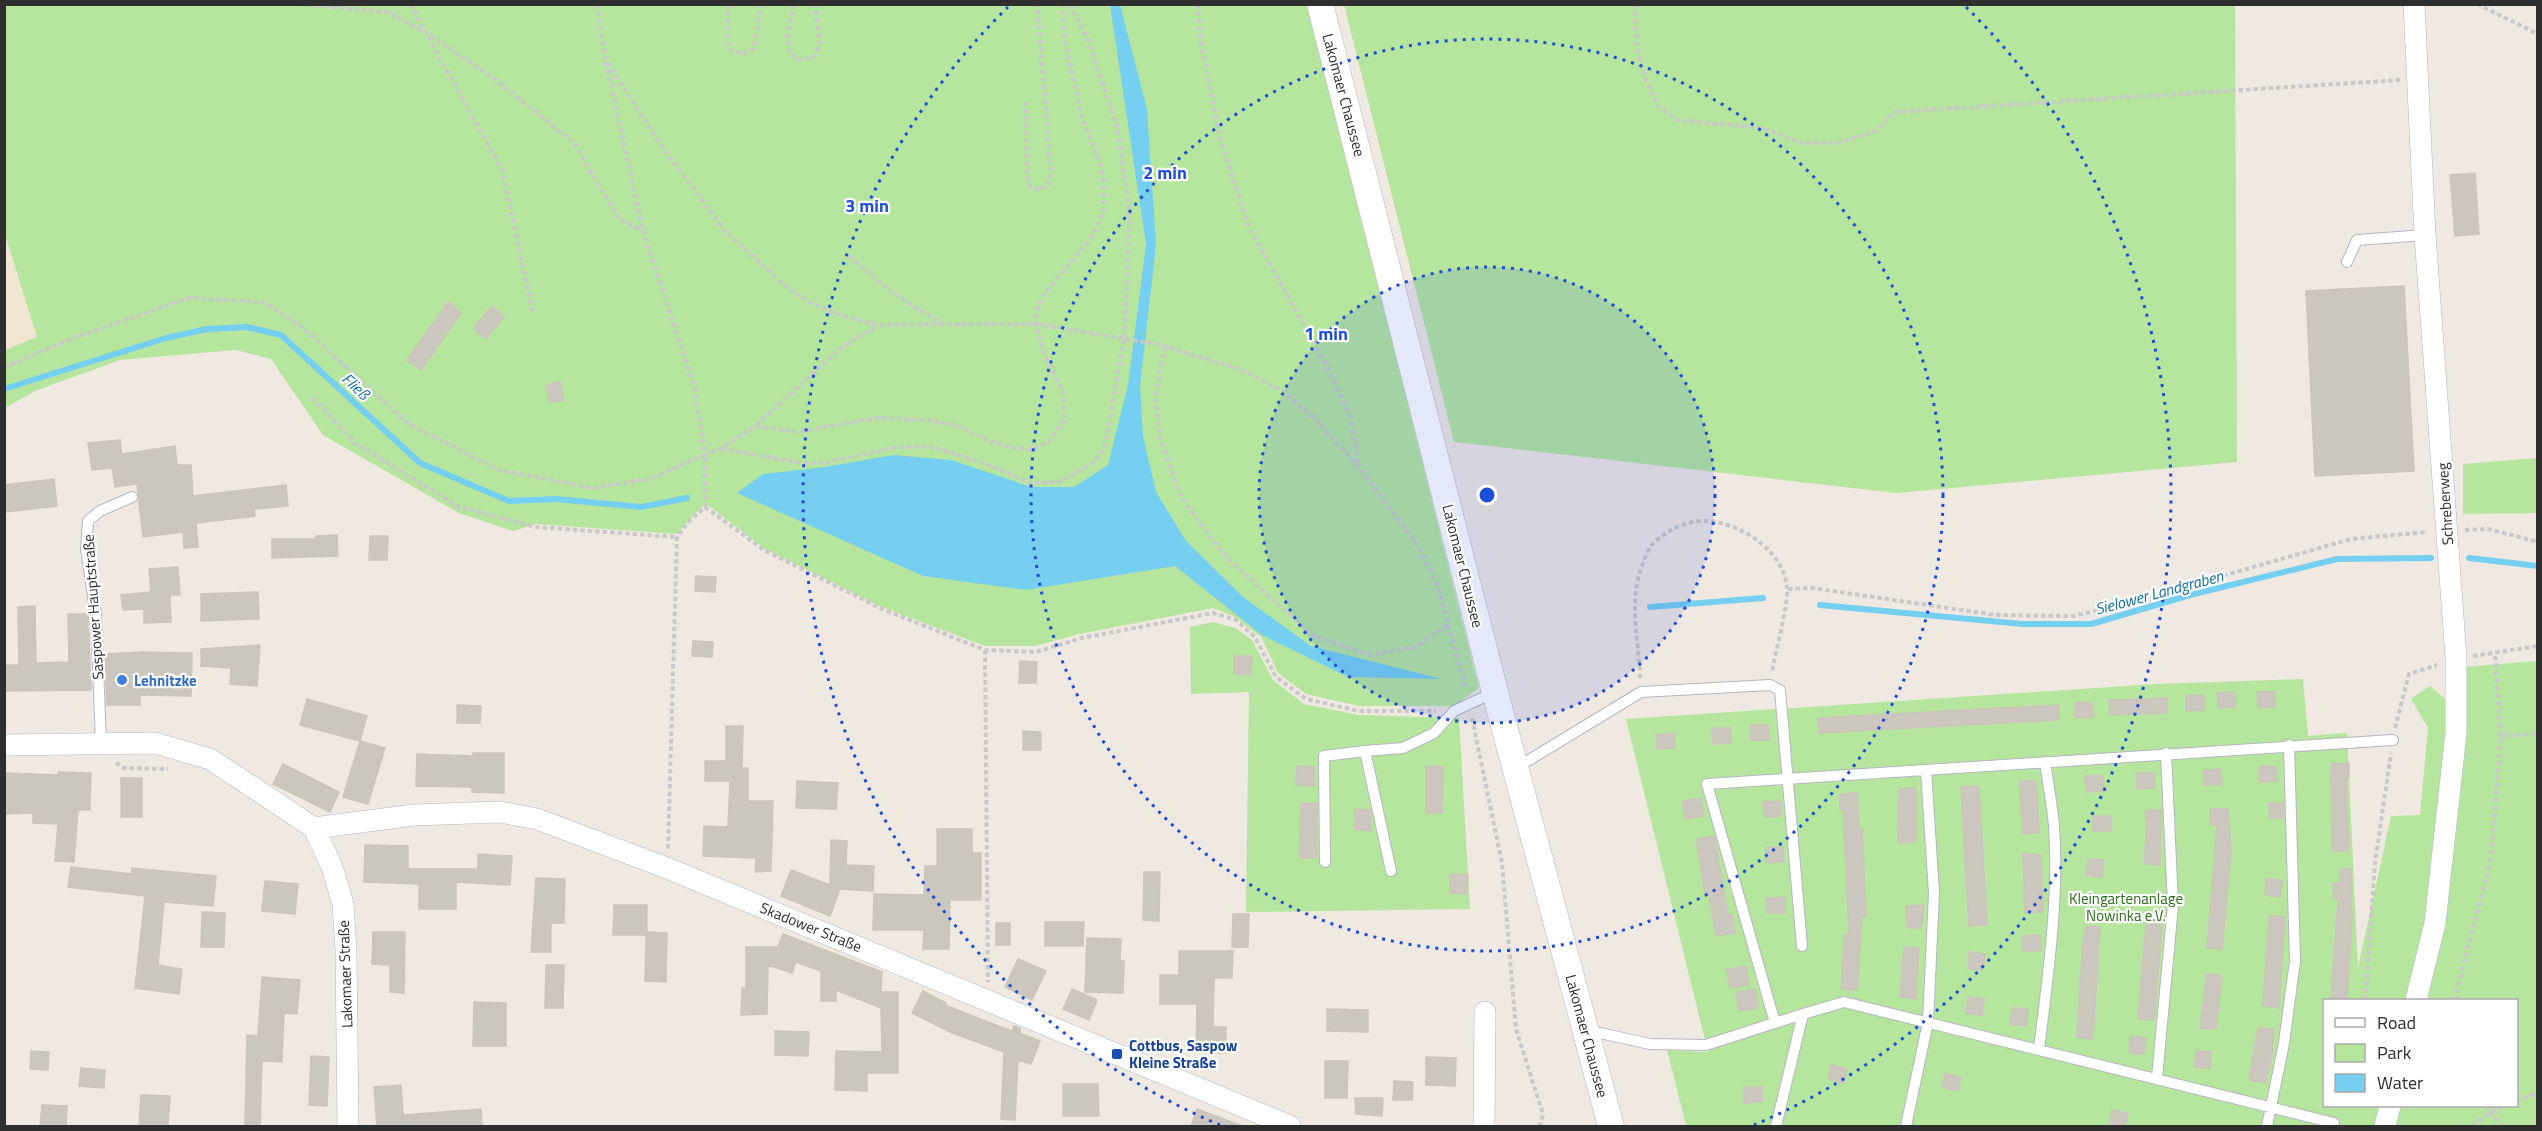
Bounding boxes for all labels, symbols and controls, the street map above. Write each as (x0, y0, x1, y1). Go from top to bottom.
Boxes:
street label: Lakomaer Chaussee (1317, 31, 1371, 159)
text: 2 min (1143, 159, 1187, 186)
text: 3 min (845, 192, 889, 219)
text: 1 min (1304, 320, 1348, 347)
water label: Fließ (337, 367, 376, 406)
street label: Schreberweg (2431, 462, 2459, 546)
centre of rings (1477, 485, 1497, 505)
street label: Lakomaer Chaussee (1437, 502, 1489, 630)
street label: Saspower Hauptstraße (76, 534, 110, 680)
water label: Sielower Landgraben (2092, 563, 2227, 621)
place label: Lehnitzke (134, 669, 197, 692)
marker: Lehnitzke (115, 673, 129, 687)
park label: Kleingartenanlage Nowinka e.V. (2069, 887, 2183, 927)
street label: Skadower Straße (757, 896, 865, 958)
street label: Lakomaer Straße (332, 920, 358, 1028)
street label: Lakomaer Chaussee (1560, 972, 1614, 1100)
legend (2323, 999, 2518, 1107)
text: Road (2377, 1009, 2416, 1036)
place label: Cottbus, Saspow Kleine Straße (1129, 1034, 1238, 1074)
text: Park (2377, 1039, 2412, 1066)
marker: Cottbus, Saspow Kleine Straße (1110, 1047, 1124, 1061)
text: Water (2377, 1069, 2423, 1096)

